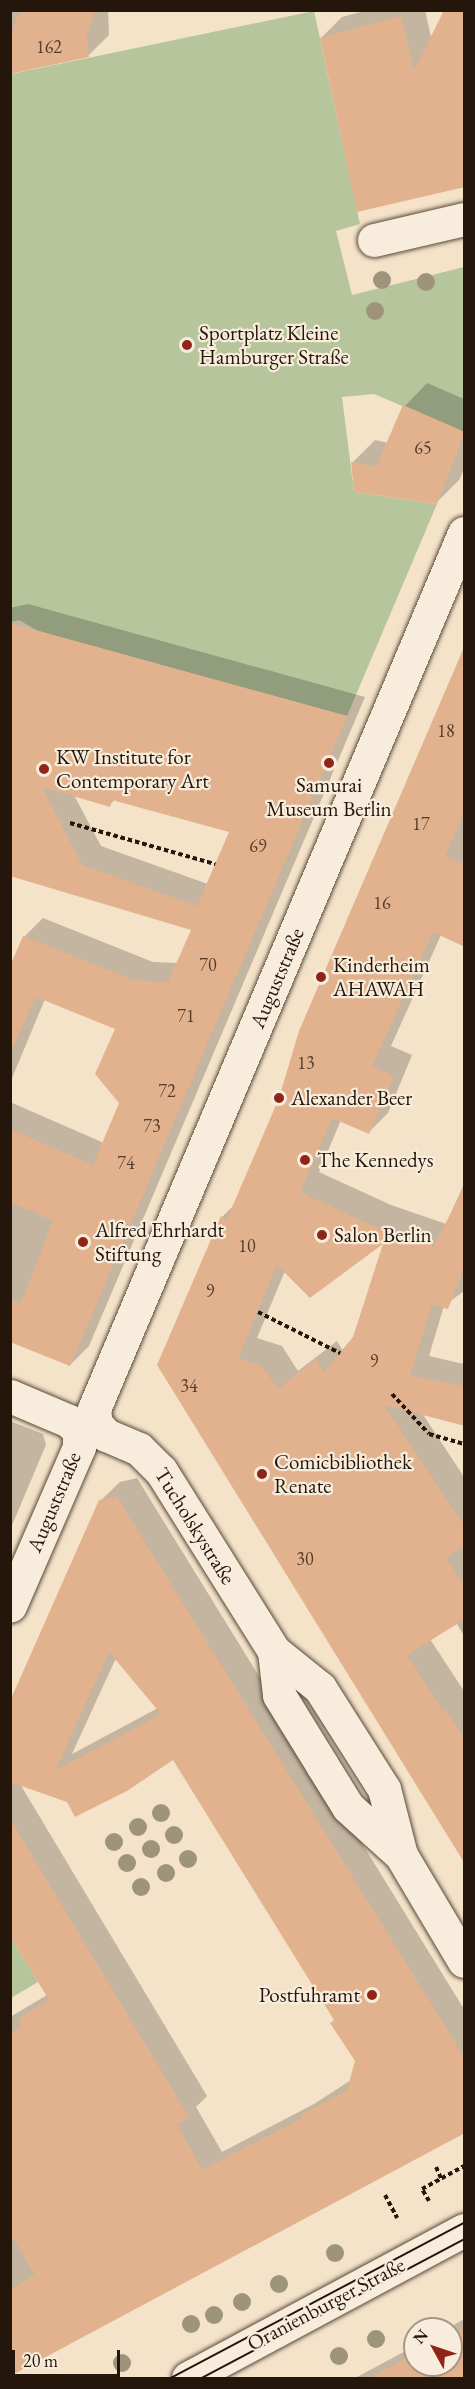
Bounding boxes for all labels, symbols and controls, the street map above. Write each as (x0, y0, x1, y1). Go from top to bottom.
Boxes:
house number: 162 (36, 36, 62, 58)
place label: Sportplatz Kleine Hamburger Straße (199, 320, 349, 370)
marker: Sportplatz Kleine Hamburger Straße (180, 338, 194, 352)
house number: 65 (414, 437, 432, 459)
house number: 18 (437, 720, 455, 742)
place label: KW Institute for Contemporary Art (56, 744, 209, 794)
marker: Samurai Museum Berlin (322, 756, 336, 770)
marker: KW Institute for Contemporary Art (37, 762, 51, 776)
place label: Samurai Museum Berlin (266, 772, 392, 822)
house number: 17 (412, 813, 430, 835)
house number: 69 (249, 835, 267, 857)
house number: 16 (373, 892, 391, 914)
street label: Auguststraße (245, 924, 309, 1032)
place label: Kinderheim AHAWAH (333, 952, 430, 1002)
house number: 70 (199, 954, 217, 976)
marker: Kinderheim AHAWAH (314, 970, 328, 984)
house number: 71 (177, 1005, 195, 1027)
house number: 13 (297, 1052, 315, 1074)
house number: 72 (158, 1080, 176, 1102)
place label: Alexander Beer (291, 1085, 412, 1111)
marker: Alexander Beer (272, 1091, 286, 1105)
house number: 73 (143, 1115, 161, 1137)
place label: The Kennedys (317, 1147, 434, 1173)
house number: 74 (117, 1152, 135, 1174)
marker: The Kennedys (298, 1153, 312, 1167)
place label: Alfred Ehrhardt Stiftung (95, 1217, 224, 1267)
place label: Salon Berlin (334, 1222, 432, 1248)
marker: Salon Berlin (315, 1228, 329, 1242)
marker: Alfred Ehrhardt Stiftung (76, 1235, 90, 1249)
house number: 10 (238, 1235, 256, 1257)
house number: 9 (206, 1280, 214, 1302)
house number: 9 (370, 1350, 378, 1372)
house number: 34 (180, 1375, 198, 1397)
street label: Auguststraße (22, 1448, 86, 1556)
place label: Comicbibliothek Renate (274, 1449, 412, 1499)
street label: Tucholskystraße (149, 1463, 241, 1589)
marker: Comicbibliothek Renate (255, 1467, 269, 1481)
house number: 30 (296, 1548, 314, 1570)
place label: Postfuhramt (259, 1982, 360, 2008)
marker: Postfuhramt (365, 1988, 379, 2002)
street label: Oranienburger Straße (243, 2252, 409, 2356)
north arrow (403, 2317, 463, 2377)
text: N (408, 2325, 433, 2348)
scale bar (15, 2338, 123, 2376)
text: 20 m (23, 2349, 58, 2372)

